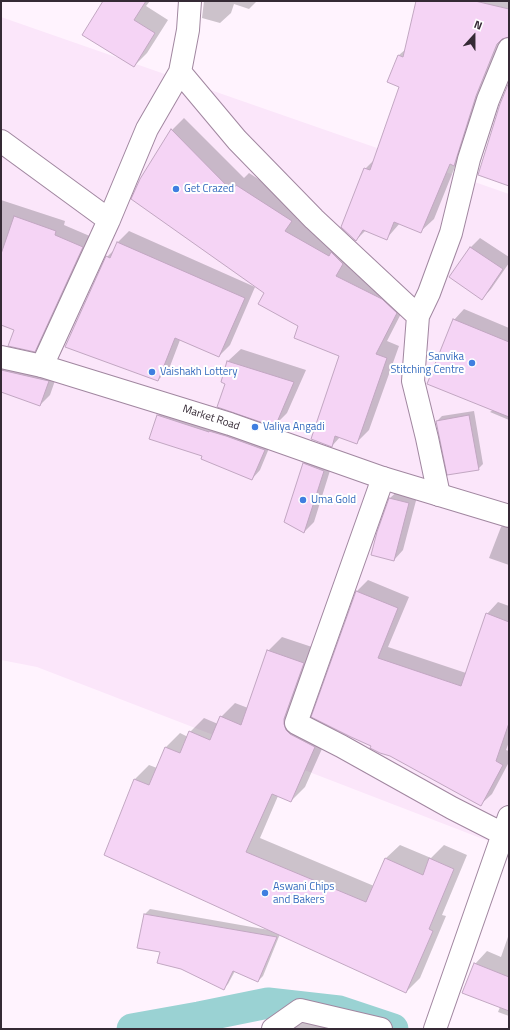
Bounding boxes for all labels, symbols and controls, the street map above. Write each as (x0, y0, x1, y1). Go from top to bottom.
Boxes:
north arrow (454, 16, 494, 56)
text: N (472, 16, 485, 34)
place label: Get Crazed (184, 182, 234, 196)
marker: Get Crazed (171, 184, 181, 194)
place label: Sanvika Stitching Centre (390, 350, 464, 376)
marker: Sanvika Stitching Centre (467, 358, 477, 368)
place label: Vaishakh Lottery (160, 365, 238, 379)
marker: Vaishakh Lottery (147, 367, 157, 377)
street label: Market Road (181, 403, 241, 433)
place label: Valiya Angadi (263, 420, 325, 434)
marker: Valiya Angadi (250, 422, 260, 432)
place label: Uma Gold (311, 493, 356, 507)
marker: Uma Gold (298, 495, 308, 505)
place label: Aswani Chips and Bakers (273, 880, 334, 906)
marker: Aswani Chips and Bakers (260, 888, 270, 898)

